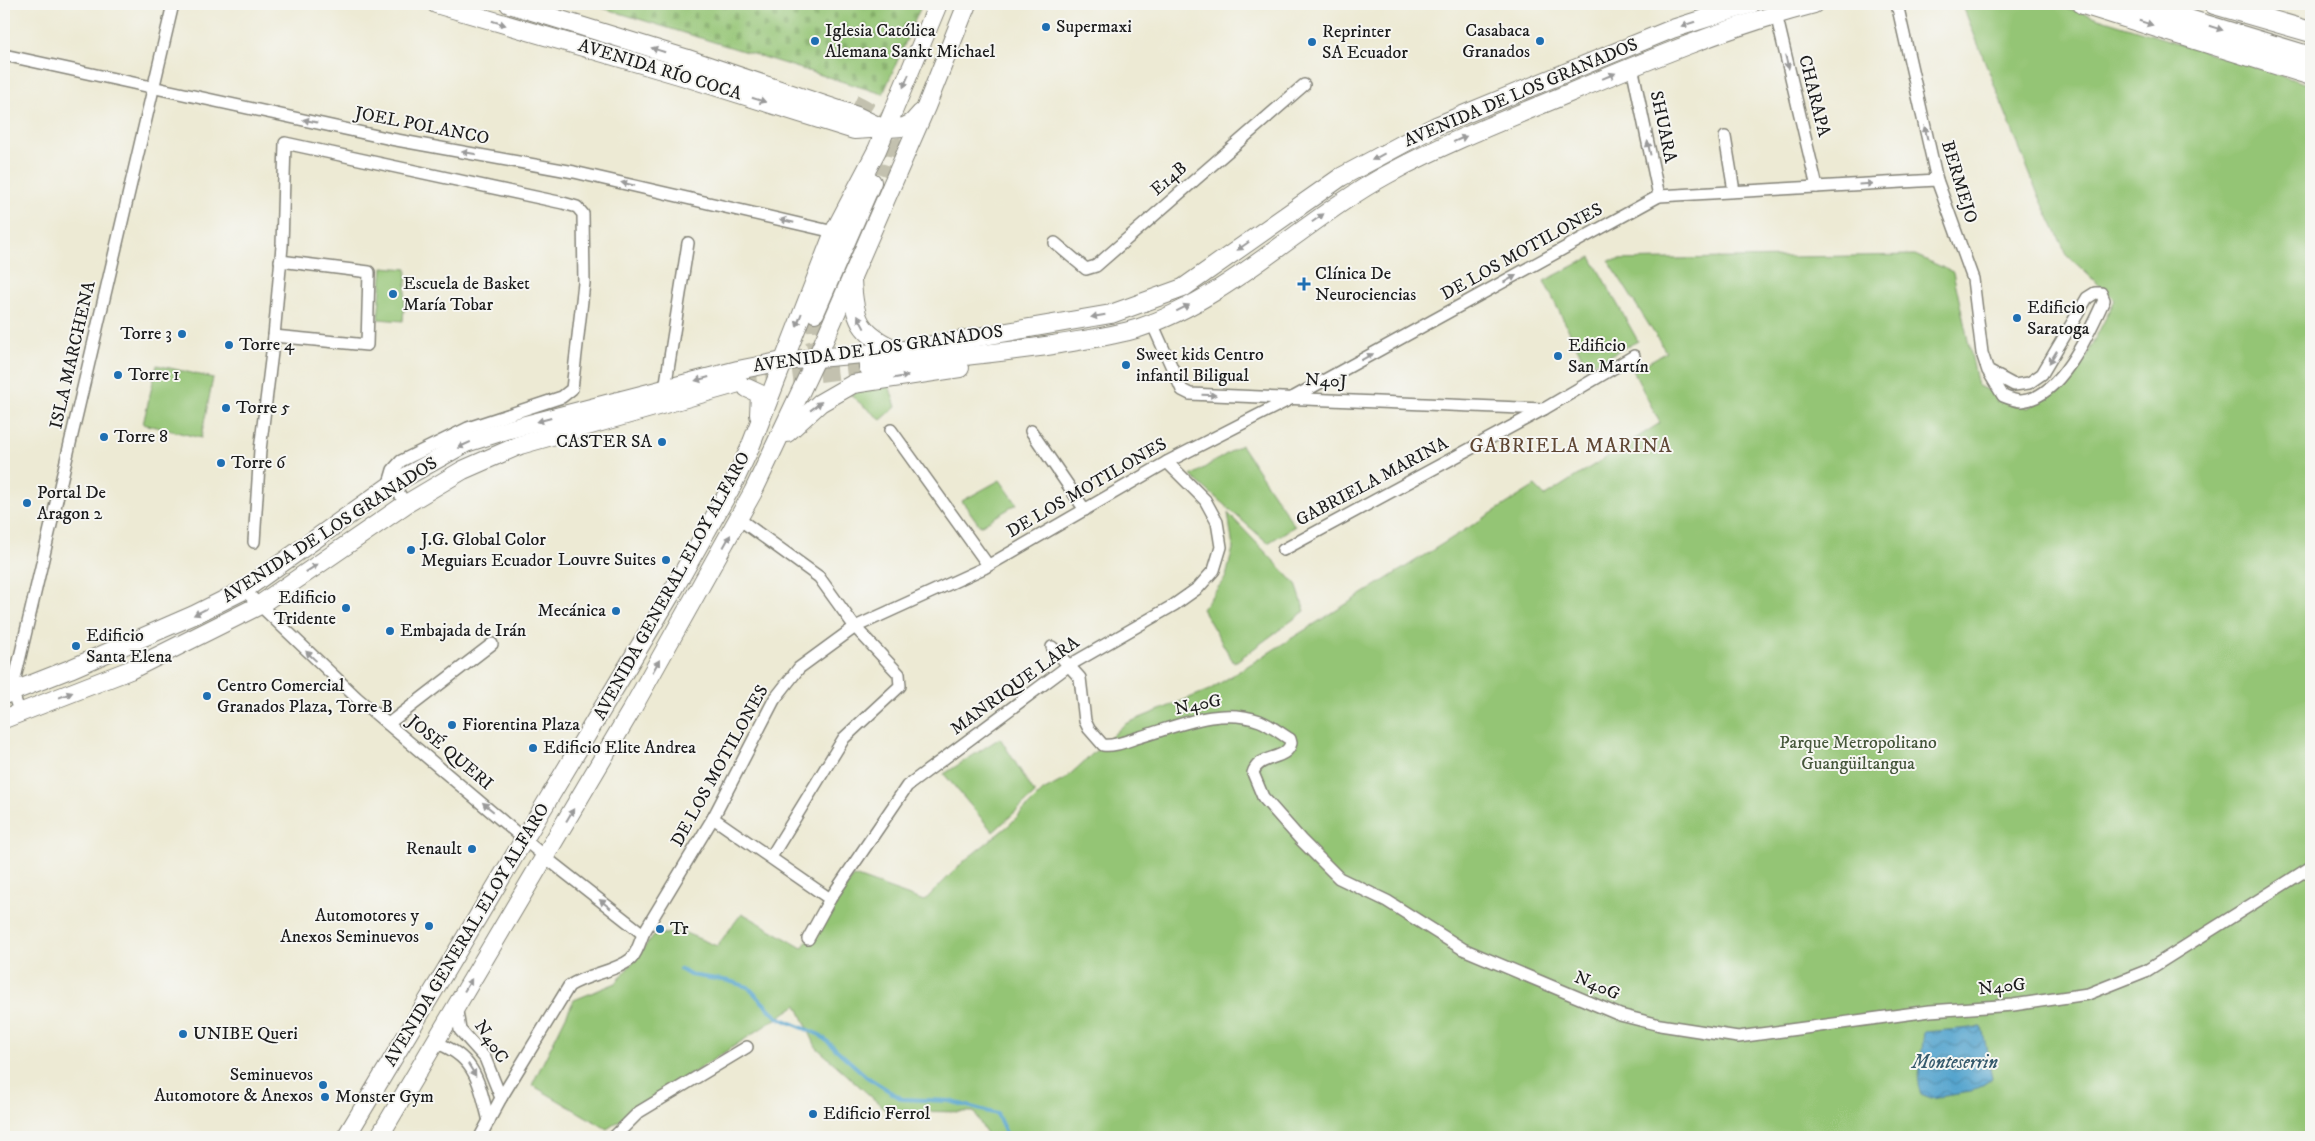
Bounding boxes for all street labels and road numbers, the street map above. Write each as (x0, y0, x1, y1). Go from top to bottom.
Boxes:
street label: AVENIDA RÍO COCA (576, 34, 745, 105)
street label: AVENIDA DE LOS GRANADOS (1401, 34, 1641, 152)
street label: CHARAPA (1793, 53, 1835, 140)
street label: SHUARA (1645, 89, 1681, 165)
street label: JOEL POLANCO (351, 102, 491, 150)
street label: BERMEJO (1936, 138, 1982, 226)
street label: E14B (1146, 157, 1192, 201)
street label: DE LOS MOTILONES (1437, 198, 1607, 306)
street label: ISLA MARCHENA (45, 279, 101, 431)
street label: AVENIDA DE LOS GRANADOS (752, 321, 1004, 377)
street label: N40J (1304, 369, 1348, 393)
street label: GABRIELA MARINA (1292, 432, 1452, 531)
street label: DE LOS MOTILONES (1003, 433, 1171, 543)
street label: AVENIDA GENERAL ELOY ALFARO (589, 448, 755, 724)
street label: AVENIDA DE LOS GRANADOS (218, 452, 442, 608)
street label: MANRIQUE LARA (946, 632, 1084, 740)
street label: DE LOS MOTILONES (666, 681, 774, 851)
street label: N40G (1173, 690, 1224, 720)
street label: JOSÉ QUERI (401, 710, 497, 795)
street label: AVENIDA GENERAL ELOY ALFARO (379, 799, 555, 1071)
street label: N40G (1571, 967, 1623, 1006)
street label: N40G (1977, 974, 2027, 1000)
street label: N40C (469, 1016, 513, 1068)

